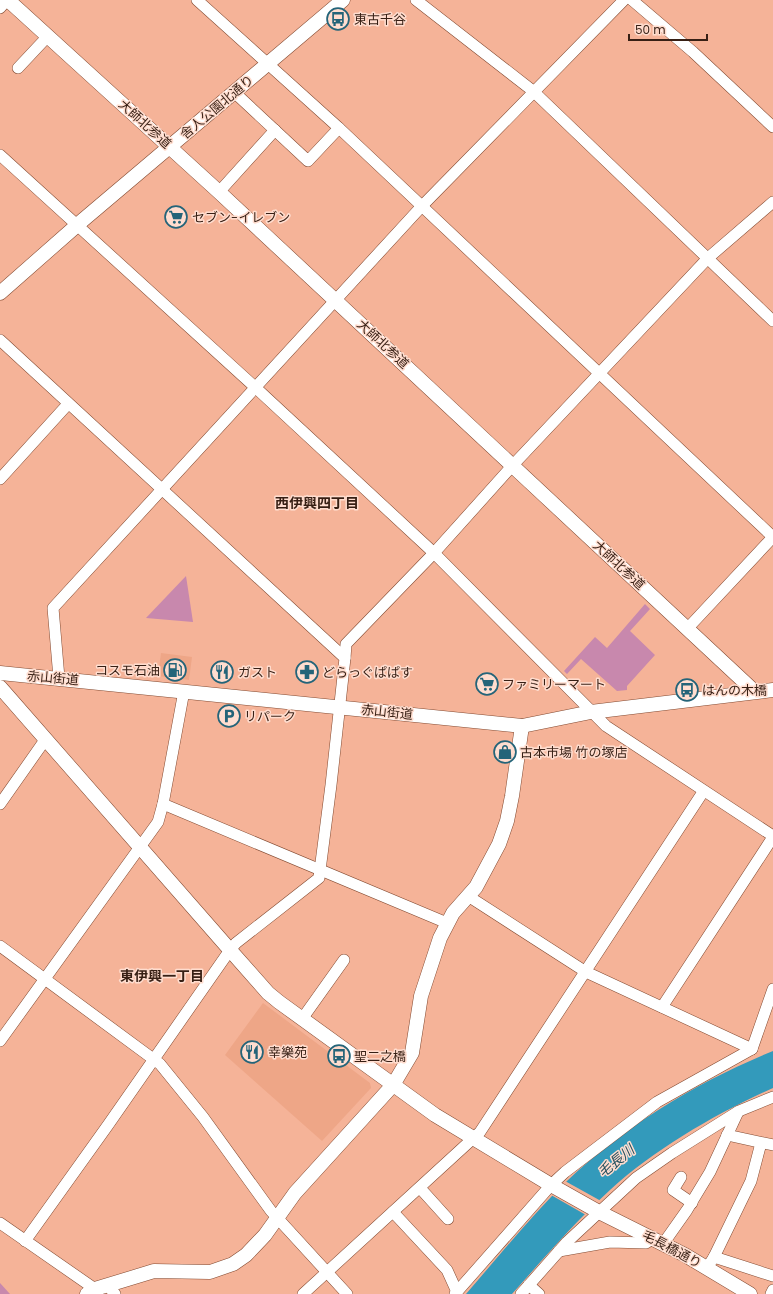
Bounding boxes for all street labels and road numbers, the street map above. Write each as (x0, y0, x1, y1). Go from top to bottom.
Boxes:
street label: 舎人公園北通り (176, 70, 258, 144)
street label: 大師北参道 (114, 95, 176, 153)
street label: 大師北参道 (353, 315, 413, 373)
street label: 大師北参道 (589, 536, 649, 594)
street label: 赤山街道 (26, 666, 80, 690)
street label: 赤山街道 (360, 700, 414, 724)
street label: 毛長橋通り (639, 1225, 705, 1273)

